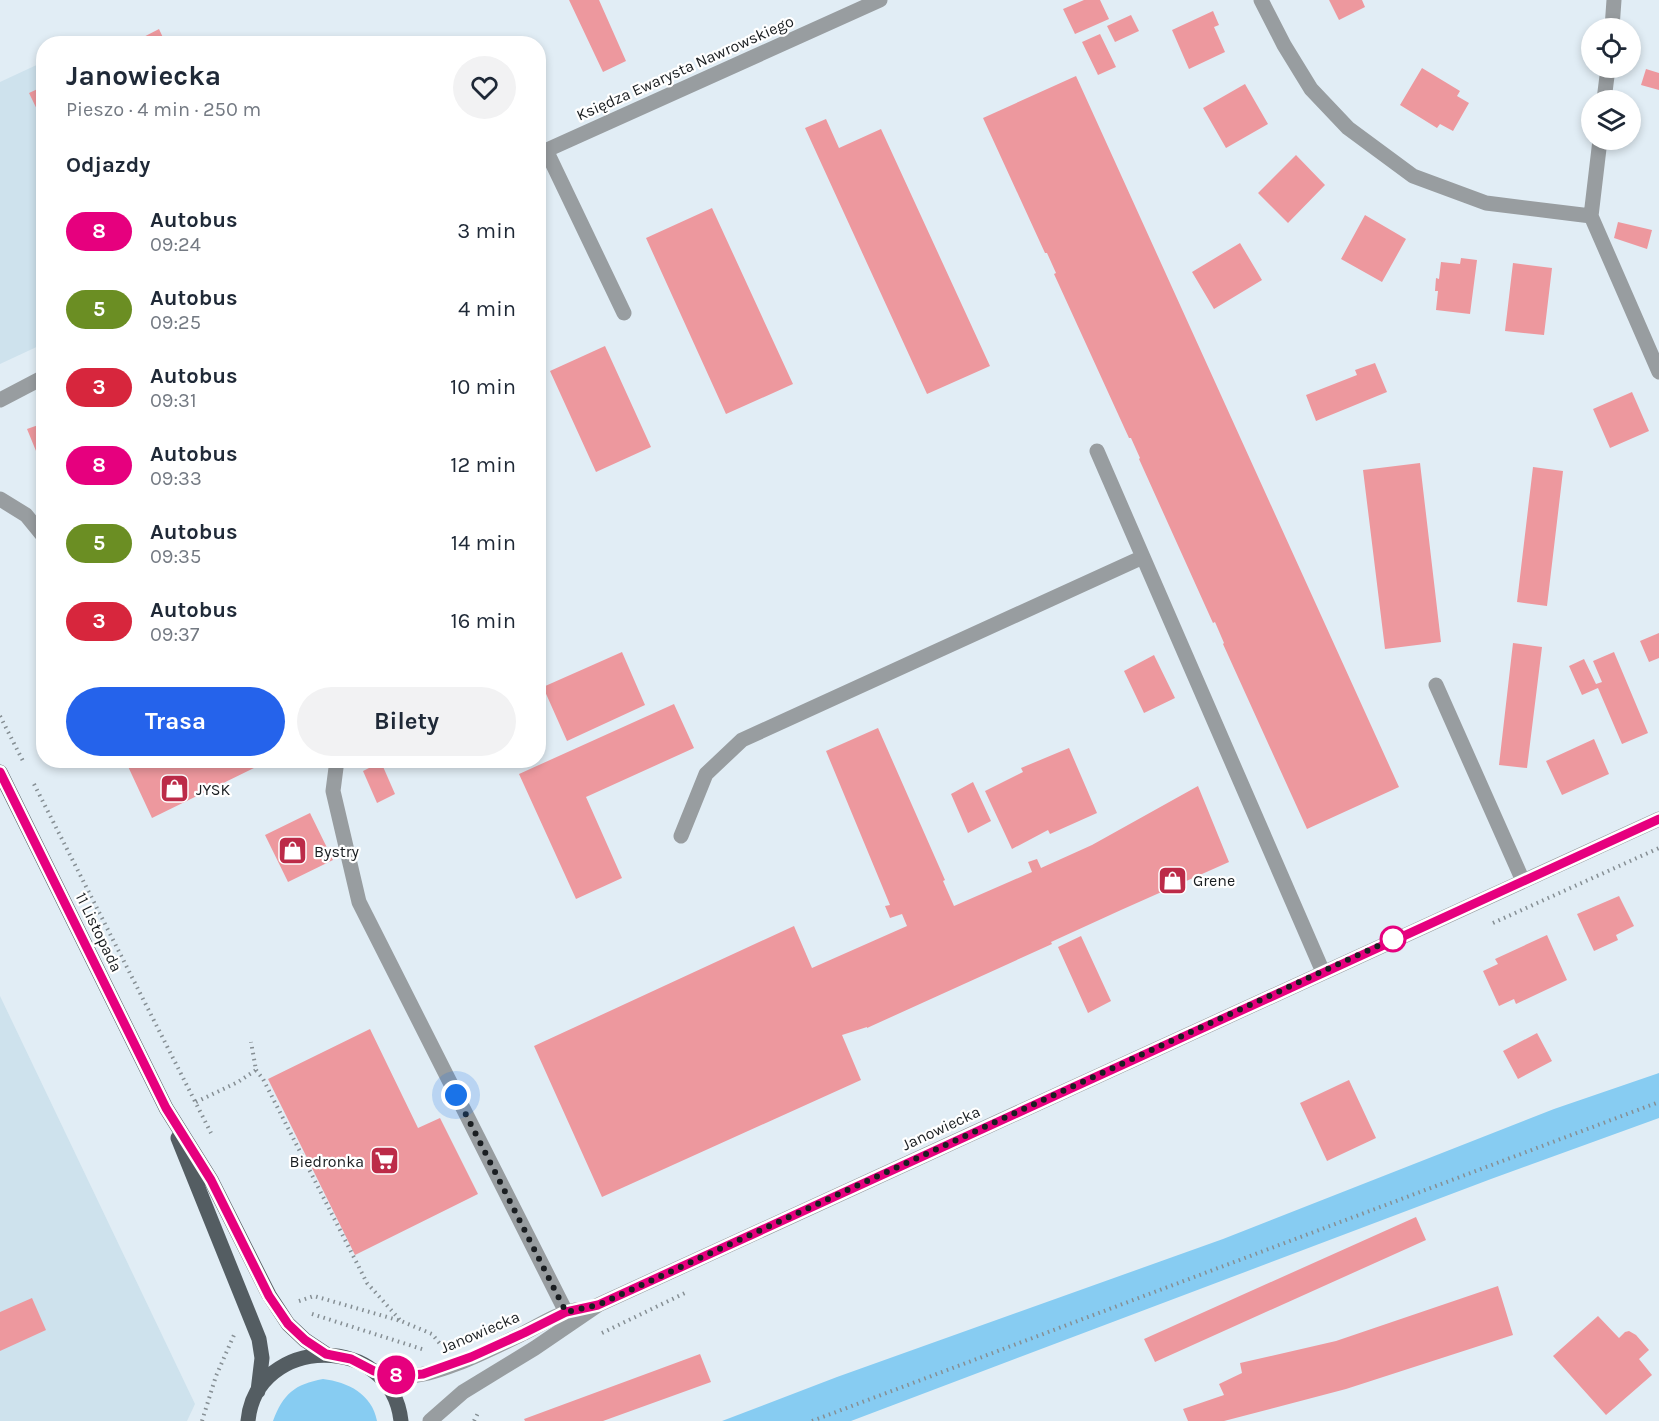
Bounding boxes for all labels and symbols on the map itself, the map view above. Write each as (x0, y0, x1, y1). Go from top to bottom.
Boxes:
street label: Księdza Ewarysta Nawrowskiego (573, 11, 797, 125)
shop icon: JYSK (159, 773, 191, 805)
place label: JYSK (196, 780, 230, 799)
shop icon: Bystry (277, 835, 309, 867)
place label: Bystry (314, 842, 360, 861)
shop icon: Grene (1156, 864, 1188, 896)
place label: Grene (1193, 871, 1235, 890)
street label: 11 Listopada (72, 889, 126, 975)
unlabelled marker (1380, 926, 1406, 952)
your location (441, 1080, 471, 1110)
street label: Janowiecka (899, 1102, 983, 1154)
supermarket icon: Biedronka (369, 1145, 401, 1177)
place label: Biedronka (290, 1152, 364, 1171)
street label: Janowiecka (437, 1307, 523, 1357)
line badge: 8 (376, 1356, 416, 1394)

